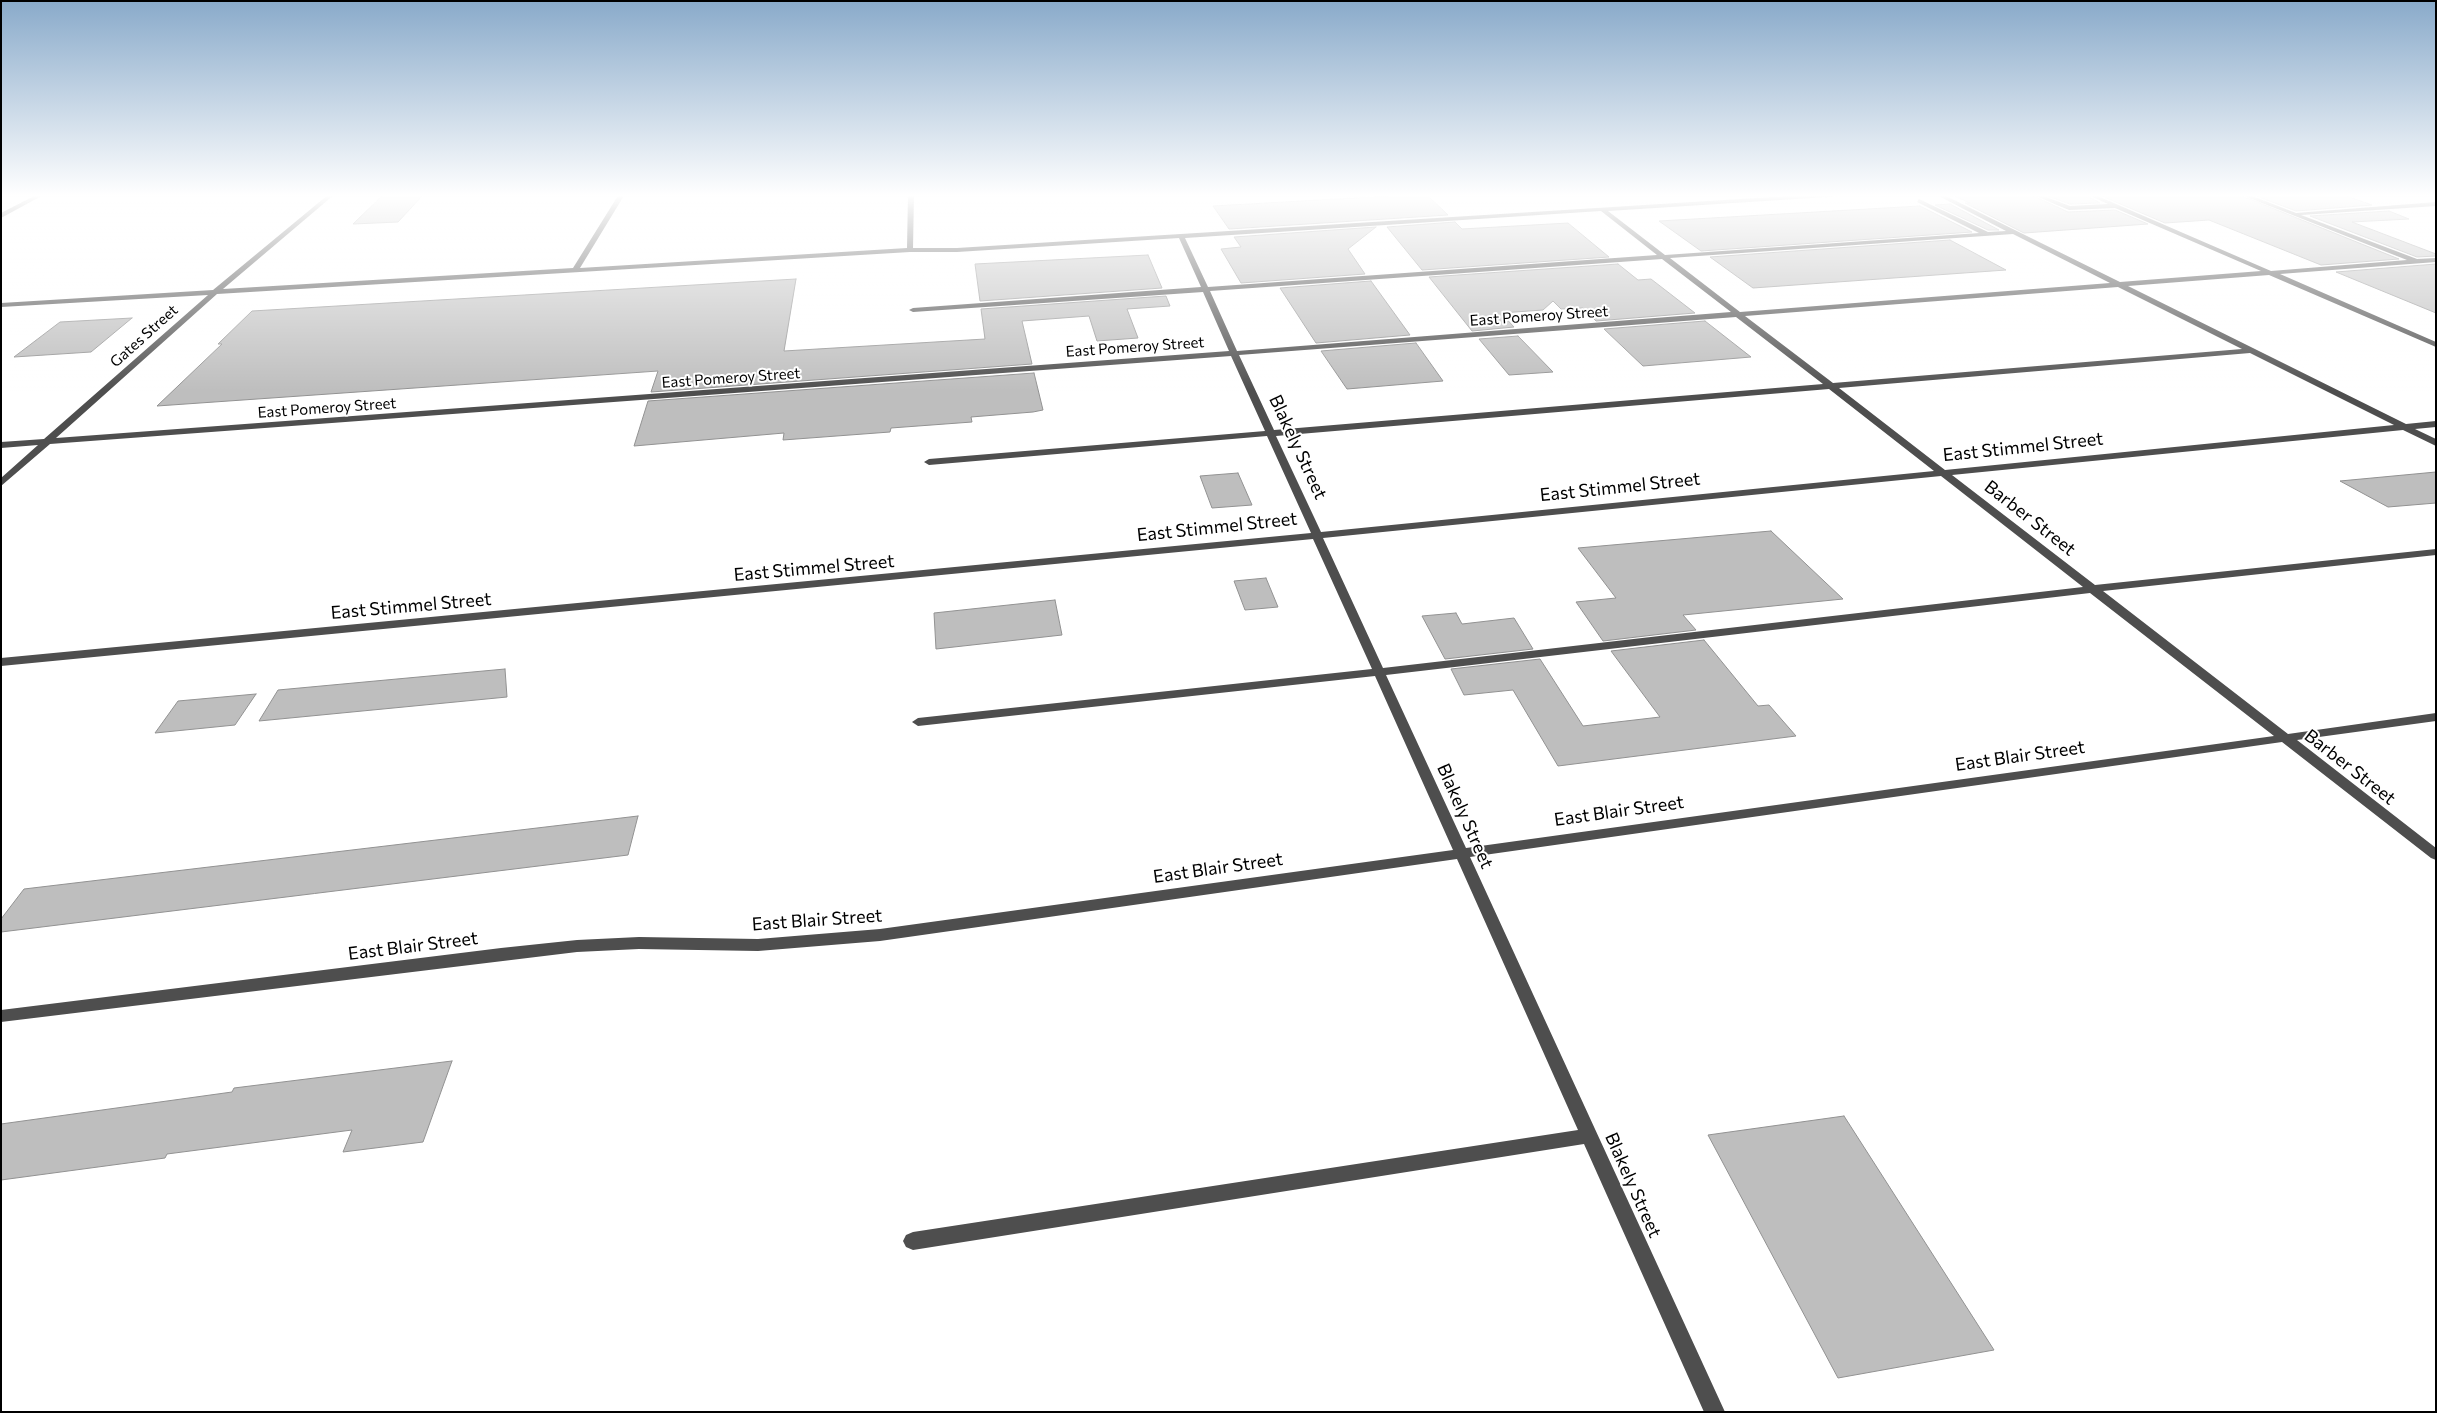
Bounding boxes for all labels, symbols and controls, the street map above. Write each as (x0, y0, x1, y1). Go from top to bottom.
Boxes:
street label: Gates Street (106, 301, 182, 371)
street label: East Pomeroy Street (1469, 302, 1609, 330)
street label: East Pomeroy Street (1065, 333, 1205, 361)
street label: East Pomeroy Street (661, 364, 801, 392)
street label: Blakely Street (1264, 391, 1332, 503)
street label: East Pomeroy Street (257, 394, 397, 422)
street label: East Stimmel Street (1942, 428, 2104, 466)
street label: East Stimmel Street (1539, 468, 1701, 506)
street label: Barber Street (1980, 476, 2080, 560)
street label: East Stimmel Street (1136, 508, 1298, 546)
street label: East Stimmel Street (733, 550, 895, 586)
street label: East Stimmel Street (330, 588, 492, 624)
street label: Barber Street (2300, 725, 2400, 809)
street label: East Blair Street (1954, 736, 2086, 776)
street label: Blakely Street (1432, 760, 1498, 872)
street label: East Blair Street (1553, 791, 1685, 831)
street label: East Blair Street (1152, 848, 1284, 888)
street label: East Blair Street (751, 905, 883, 935)
street label: East Blair Street (347, 927, 479, 965)
street label: Blakely Street (1600, 1129, 1666, 1241)

